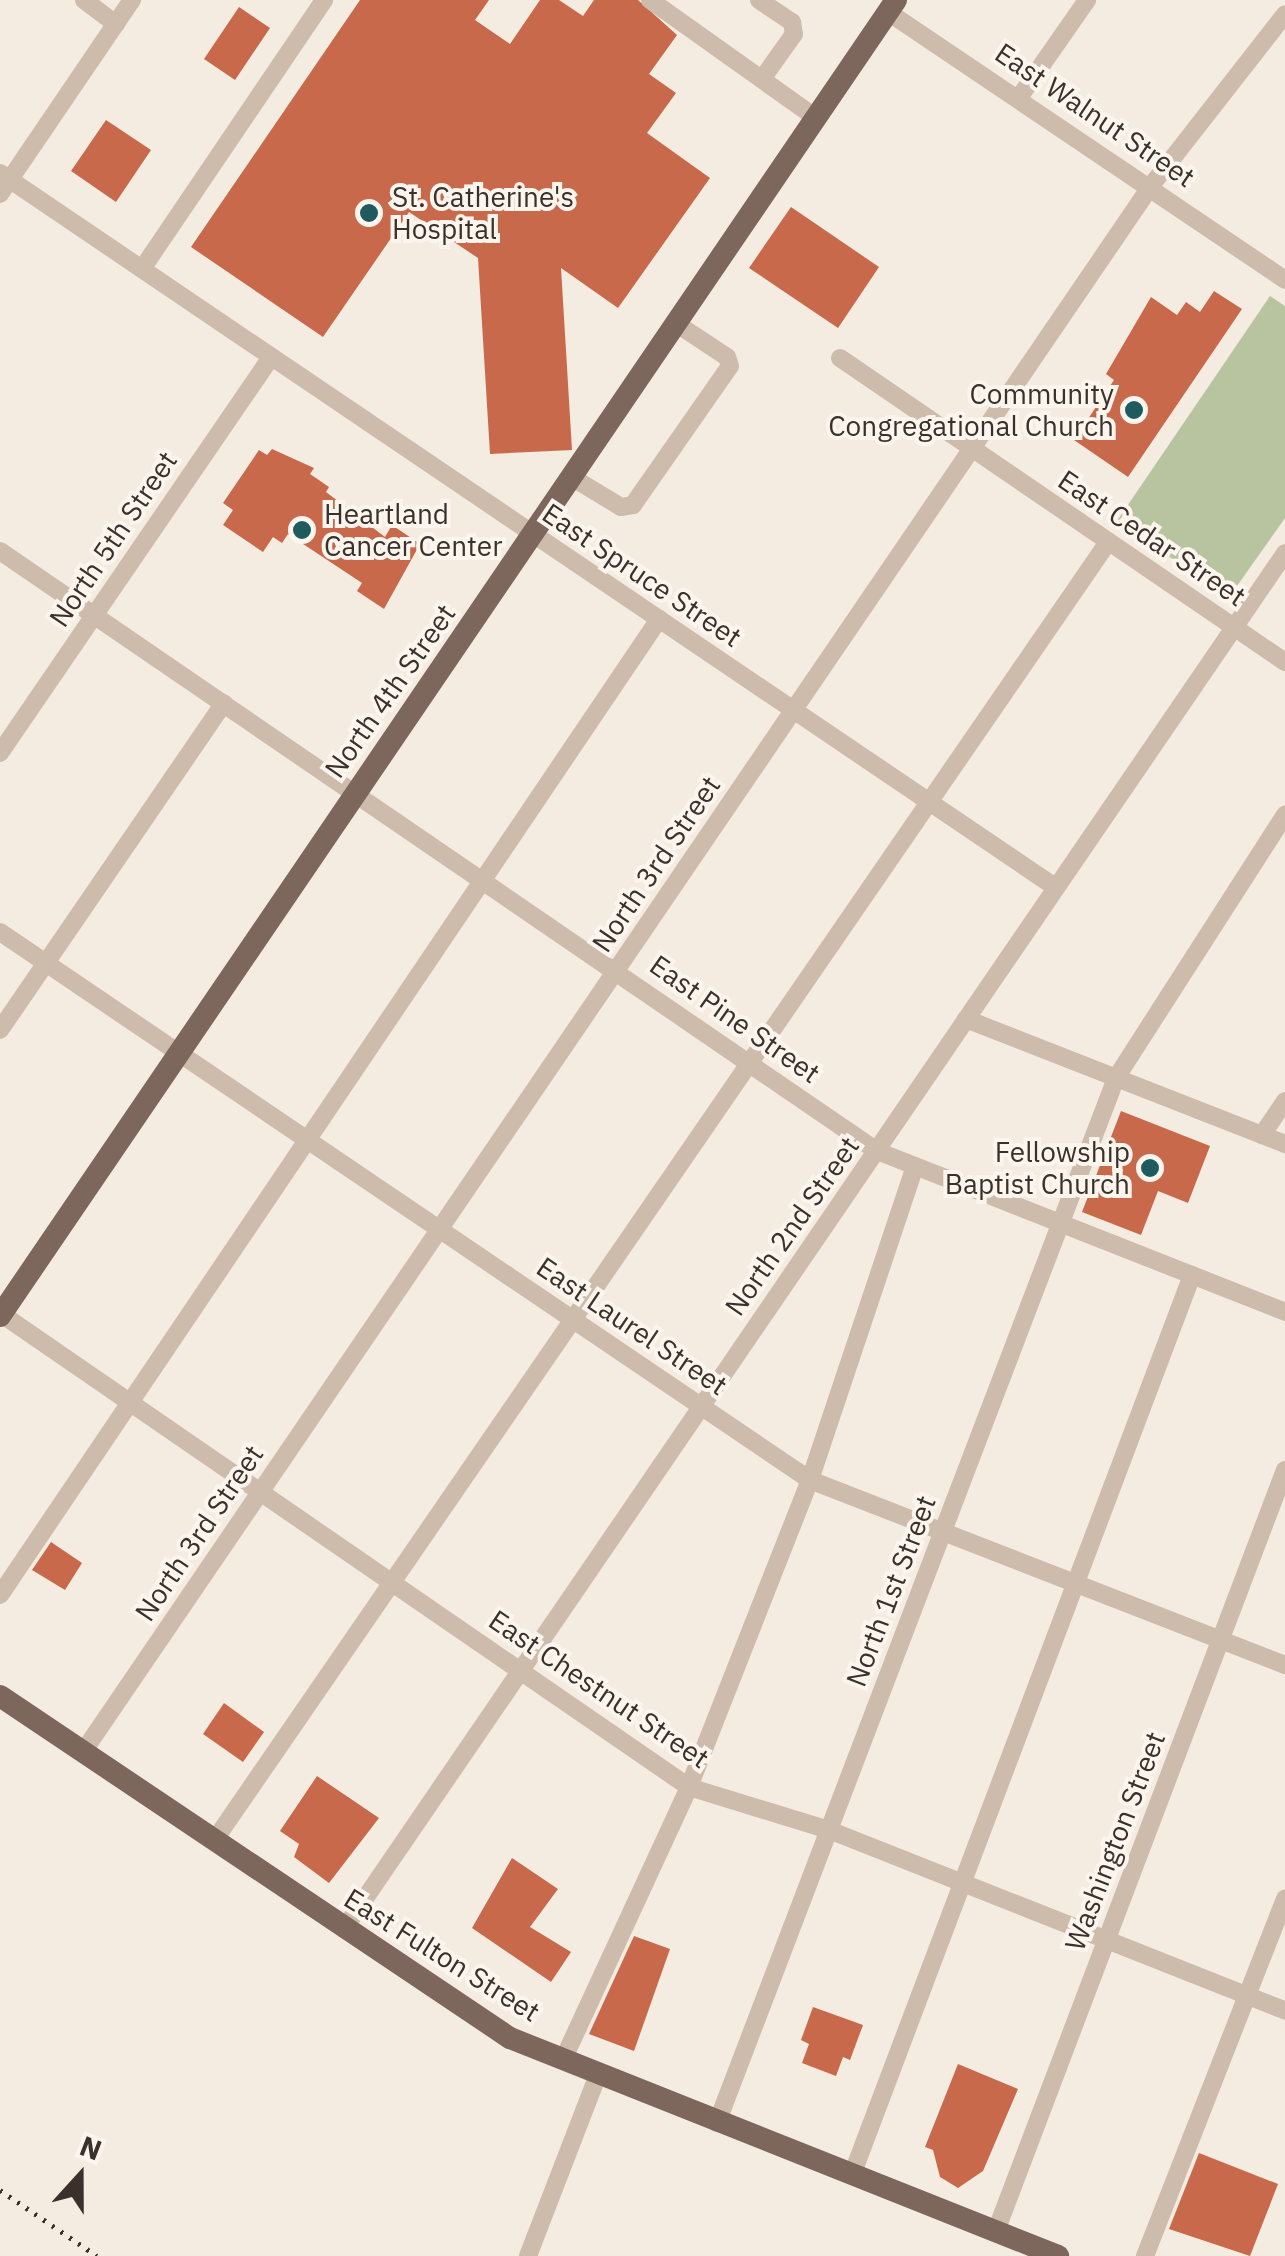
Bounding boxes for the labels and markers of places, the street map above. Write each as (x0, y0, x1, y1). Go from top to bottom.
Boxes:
place label: St. Catherine's Hospital (392, 180, 574, 246)
marker: St. Catherine's Hospital (356, 200, 382, 226)
place label: Community Congregational Church (828, 377, 1114, 443)
marker: Community Congregational Church (1123, 399, 1145, 421)
place label: Heartland Cancer Center (324, 497, 502, 563)
marker: Heartland Cancer Center (289, 517, 315, 543)
place label: Fellowship Baptist Church (945, 1135, 1130, 1201)
marker: Fellowship Baptist Church (1139, 1157, 1161, 1179)

